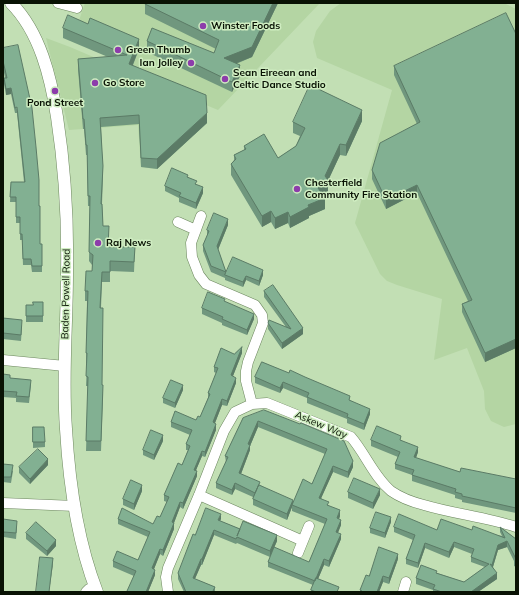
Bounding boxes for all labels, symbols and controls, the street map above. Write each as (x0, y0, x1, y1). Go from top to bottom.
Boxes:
place label: Winster Foods (211, 20, 280, 32)
marker: Winster Foods (198, 21, 208, 31)
place label: Green Thumb (126, 44, 190, 56)
marker: Green Thumb (113, 45, 123, 55)
place label: Ian Jolley (140, 57, 183, 69)
marker: Ian Jolley (186, 58, 196, 68)
place label: Sean Eireean and Celtic Dance Studio (233, 67, 326, 90)
marker: Sean Eireean and Celtic Dance Studio (220, 74, 230, 84)
place label: Go Store (103, 77, 144, 89)
marker: Go Store (90, 78, 100, 88)
marker: Pond Street (50, 86, 60, 96)
place label: Pond Street (27, 97, 83, 109)
place label: Chesterfield Community Fire Station (305, 177, 417, 200)
marker: Chesterfield Community Fire Station (292, 184, 302, 194)
place label: Raj News (106, 237, 151, 249)
marker: Raj News (93, 238, 103, 248)
street label: Baden Powell Road (59, 249, 73, 339)
street label: Askew Way (293, 409, 349, 441)

